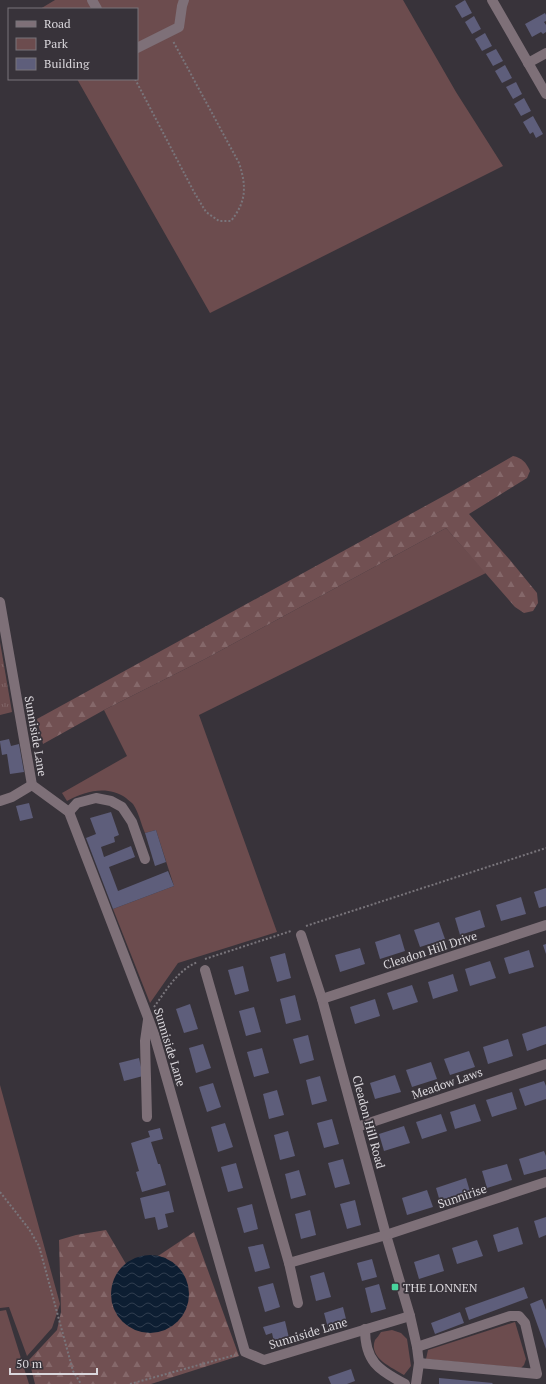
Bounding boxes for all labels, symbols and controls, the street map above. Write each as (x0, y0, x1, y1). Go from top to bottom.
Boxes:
legend (8, 8, 138, 80)
text: Road (44, 16, 71, 31)
text: Park (44, 36, 69, 51)
text: Building (44, 56, 90, 71)
street label: Sunniside Lane (22, 695, 50, 777)
street label: Cleadon Hill Drive (381, 928, 479, 972)
street label: Sunniside Lane (151, 1006, 189, 1088)
street label: Meadow Laws (410, 1064, 484, 1102)
street label: Cleadon Hill Road (349, 1074, 389, 1171)
street label: Sunnirise (436, 1181, 488, 1211)
place label: THE LONNEN (403, 1280, 478, 1295)
marker: THE LONNEN (390, 1282, 400, 1292)
street label: Sunniside Lane (267, 1314, 349, 1352)
scale bar (10, 1350, 97, 1376)
text: 50 m (16, 1356, 43, 1371)

